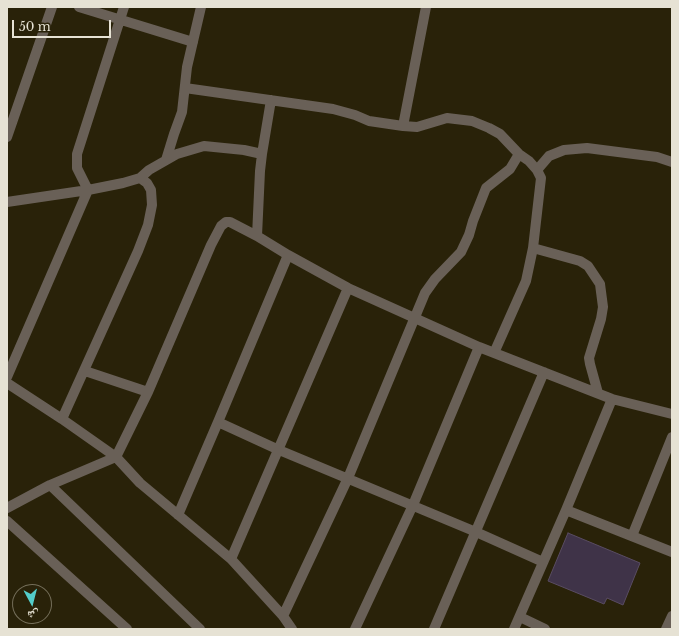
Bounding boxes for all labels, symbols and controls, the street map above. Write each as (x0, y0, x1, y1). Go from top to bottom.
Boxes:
scale bar (14, 12, 113, 38)
text: 50 m (19, 19, 51, 34)
north arrow (12, 584, 52, 624)
text: ش (27, 607, 40, 623)

